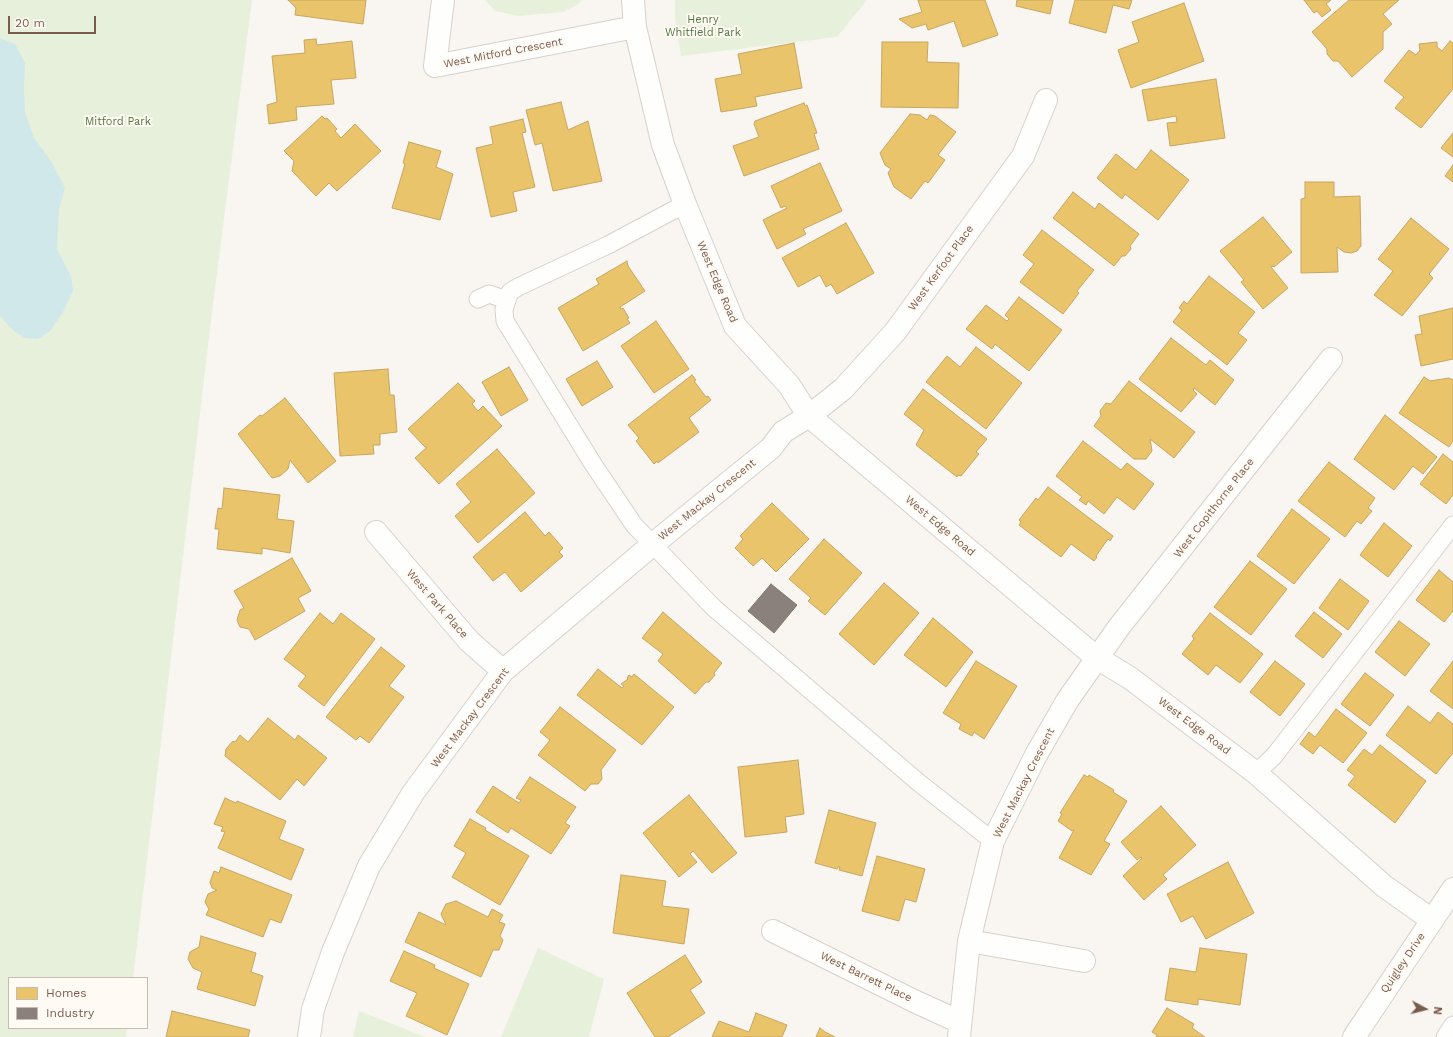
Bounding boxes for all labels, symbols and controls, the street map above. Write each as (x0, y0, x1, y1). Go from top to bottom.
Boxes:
scale bar (10, 8, 98, 34)
park label: Henry Whitfield Park (665, 13, 741, 39)
text: 20 m (15, 16, 45, 30)
street label: West Mitford Crescent (442, 35, 564, 71)
park label: Mitford Park (85, 115, 151, 129)
street label: West Kerfoot Place (905, 223, 977, 313)
street label: West Edge Road (694, 239, 740, 325)
street label: West Copithorne Place (1171, 456, 1257, 560)
street label: West Mackay Crescent (656, 457, 758, 543)
street label: West Edge Road (902, 493, 978, 559)
street label: West Park Place (404, 567, 470, 641)
street label: West Mackay Crescent (428, 665, 512, 771)
street label: West Edge Road (1155, 694, 1233, 758)
street label: West Mackay Crescent (990, 726, 1058, 840)
street label: Quigley Drive (1378, 930, 1428, 996)
street label: West Barrett Place (818, 949, 914, 1005)
legend (8, 977, 148, 1029)
text: Homes (46, 986, 87, 1000)
north arrow (1405, 989, 1445, 1029)
text: Industry (46, 1006, 94, 1020)
text: N (1430, 1006, 1444, 1015)

